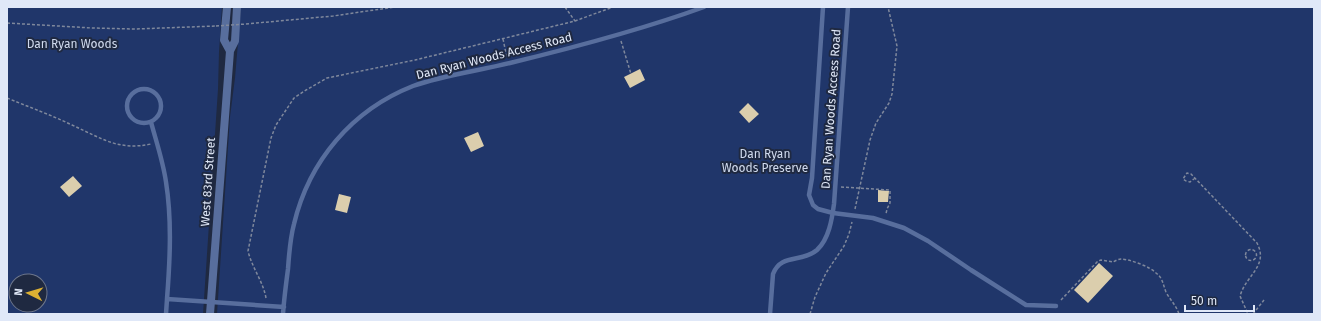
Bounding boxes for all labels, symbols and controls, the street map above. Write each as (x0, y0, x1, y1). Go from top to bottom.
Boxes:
street label: Dan Ryan Woods Access Road (818, 29, 844, 189)
street label: Dan Ryan Woods Access Road (415, 30, 573, 82)
park label: Dan Ryan Woods (27, 37, 118, 51)
street label: West 83rd Street (198, 136, 218, 227)
park label: Dan Ryan Woods Preserve (722, 147, 808, 175)
north arrow (8, 273, 48, 313)
scale bar (1185, 287, 1254, 313)
text: N (12, 288, 25, 296)
text: 50 m (1191, 294, 1217, 308)

